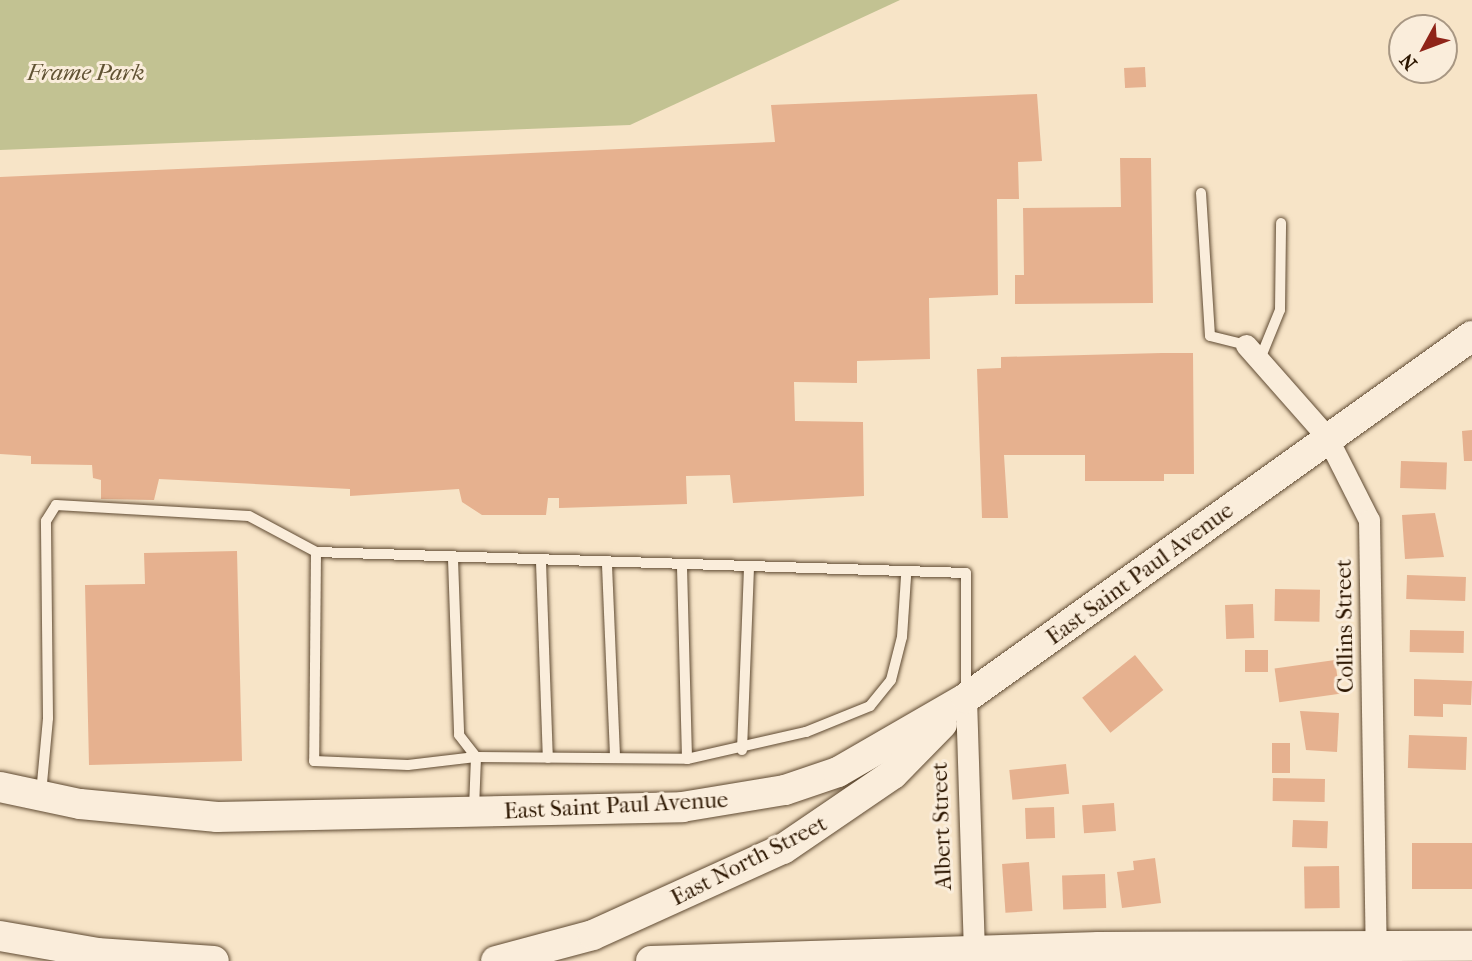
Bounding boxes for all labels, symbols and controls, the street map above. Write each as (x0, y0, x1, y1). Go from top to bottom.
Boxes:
north arrow (1388, 14, 1458, 84)
text: N (1396, 49, 1422, 74)
park label: Frame Park (27, 59, 145, 87)
street label: East Saint Paul Avenue (1041, 497, 1239, 651)
street label: Collins Street (1330, 559, 1360, 693)
street label: Albert Street (926, 761, 958, 891)
street label: East Saint Paul Avenue (503, 786, 729, 826)
street label: East North Street (666, 810, 832, 912)

